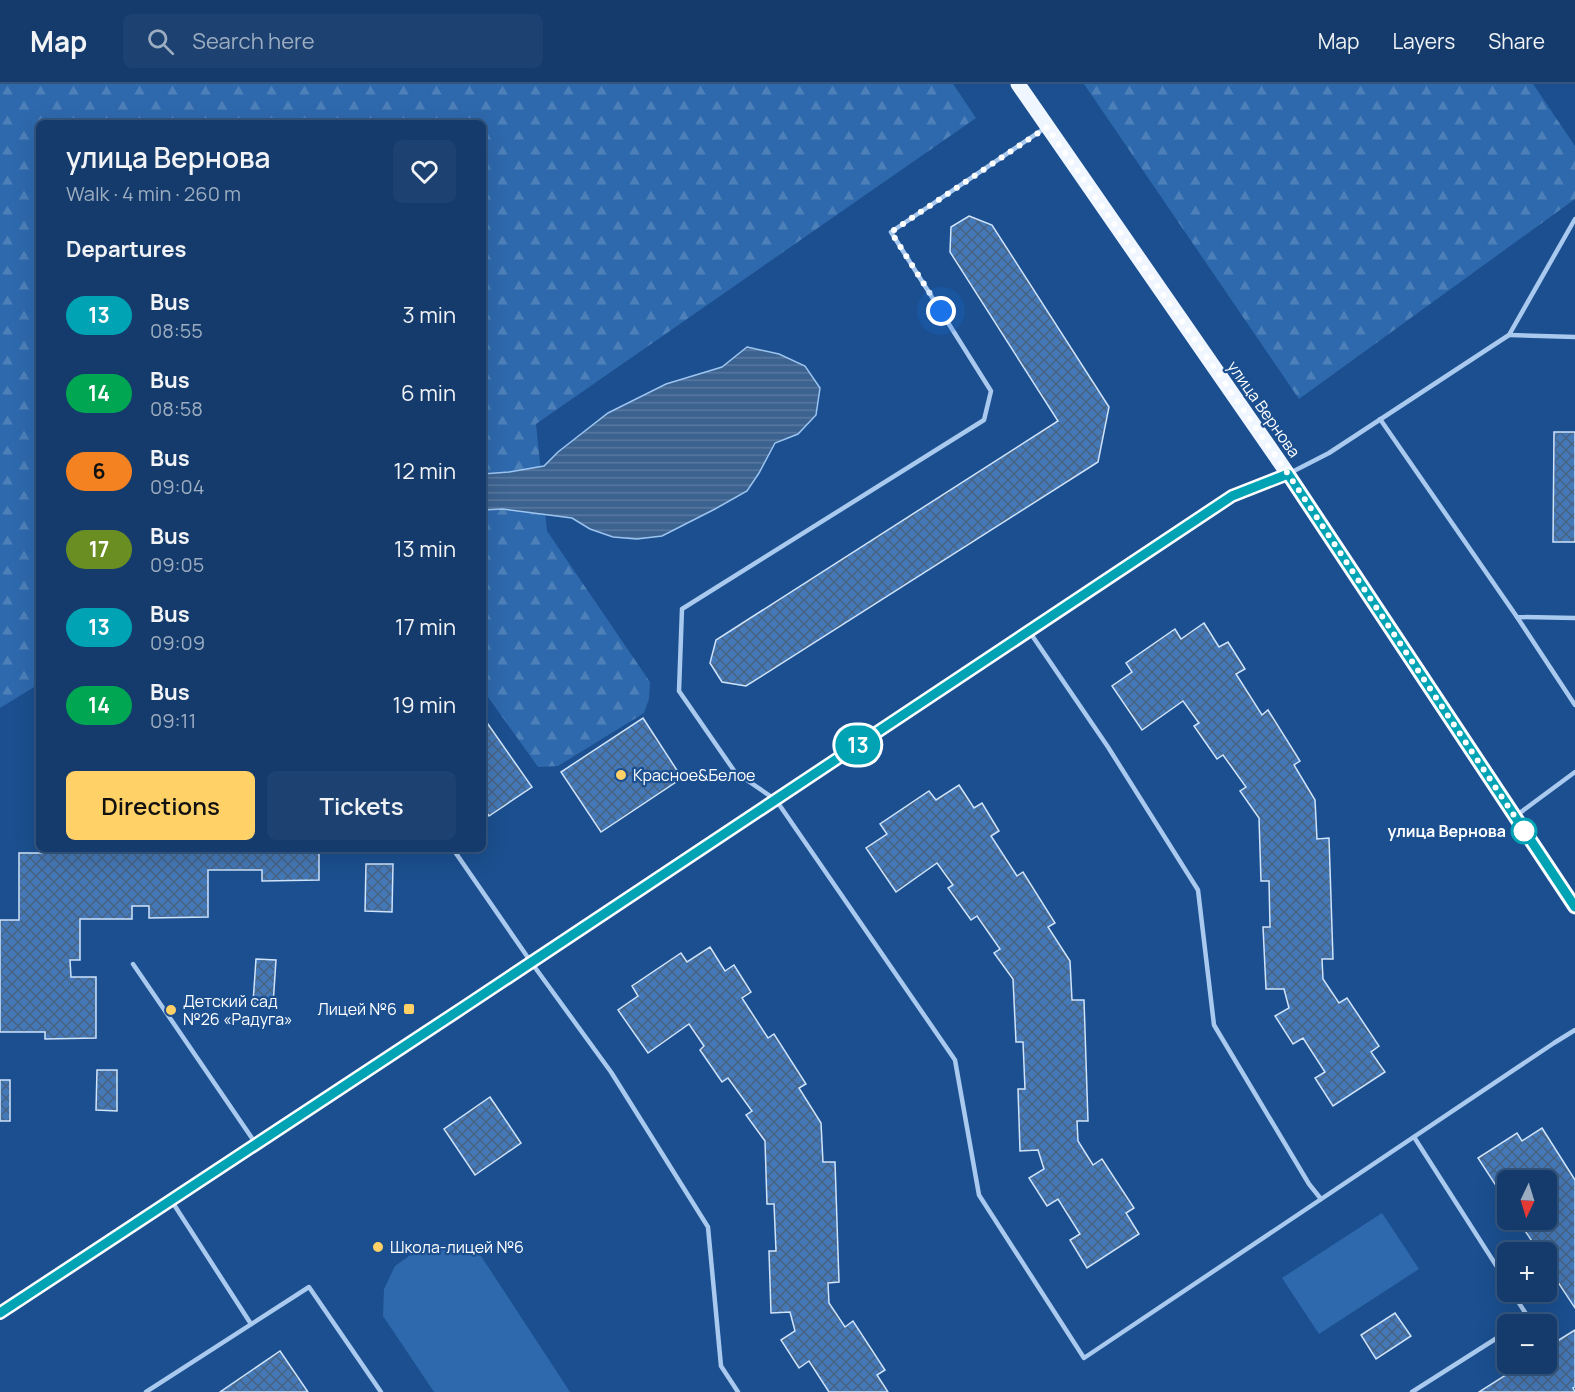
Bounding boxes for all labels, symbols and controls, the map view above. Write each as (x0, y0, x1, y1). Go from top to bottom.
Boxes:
search box (123, 14, 543, 68)
text: Map (30, 22, 87, 60)
icon: search (144, 25, 177, 58)
text: Search here (192, 26, 315, 56)
text: Map (1318, 27, 1359, 55)
text: Layers (1392, 27, 1455, 55)
text: Share (1488, 27, 1545, 55)
text: улица Вернова (66, 138, 270, 176)
button: heart (393, 140, 456, 203)
text: Walk · 4 min · 260 m (66, 180, 241, 207)
text: Departures (66, 234, 186, 264)
text: Bus (150, 287, 190, 317)
your location (926, 296, 956, 326)
text: 3 min (403, 300, 456, 330)
text: 13 (88, 301, 110, 329)
text: 08:55 (150, 317, 203, 344)
street label: улица Вернова (1222, 356, 1306, 462)
text: Bus (150, 365, 190, 395)
text: 6 min (401, 378, 456, 408)
text: 14 (88, 379, 110, 407)
text: 08:58 (150, 395, 203, 422)
text: Bus (150, 443, 190, 473)
text: 12 min (394, 456, 456, 486)
text: 6 (92, 457, 106, 485)
text: 09:04 (150, 473, 205, 500)
text: Bus (150, 521, 190, 551)
text: 13 min (394, 534, 456, 564)
text: 17 (89, 535, 109, 563)
text: 09:05 (150, 551, 204, 578)
text: Bus (150, 599, 190, 629)
text: 17 min (395, 612, 456, 642)
text: 13 (88, 613, 110, 641)
text: 09:09 (150, 629, 205, 656)
text: Bus (150, 677, 190, 707)
text: 19 min (393, 690, 456, 720)
text: 14 (88, 691, 110, 719)
text: 09:11 (150, 707, 196, 734)
line badge: 13 (831, 726, 885, 764)
text: 13 (847, 731, 869, 759)
place label: Красное&Белое (633, 764, 755, 786)
marker: Красное&Белое (614, 768, 628, 782)
button: Directions (66, 771, 255, 840)
button: Tickets (267, 771, 456, 840)
marker: улица Вернова (1511, 818, 1537, 844)
place label: улица Вернова (1388, 820, 1506, 842)
place label: Детский сад №26 «Радуга» (183, 990, 293, 1030)
place label: Лицей №6 (318, 998, 397, 1020)
marker: Лицей №6 (402, 1002, 416, 1016)
marker: Детский сад №26 «Радуга» (164, 1003, 178, 1017)
north arrow (1497, 1170, 1557, 1230)
map controls (1497, 1170, 1557, 1374)
place label: Школа-лицей №6 (390, 1236, 524, 1258)
marker: Школа-лицей №6 (371, 1240, 385, 1254)
button: + (1497, 1242, 1557, 1302)
button: − (1497, 1314, 1557, 1374)

